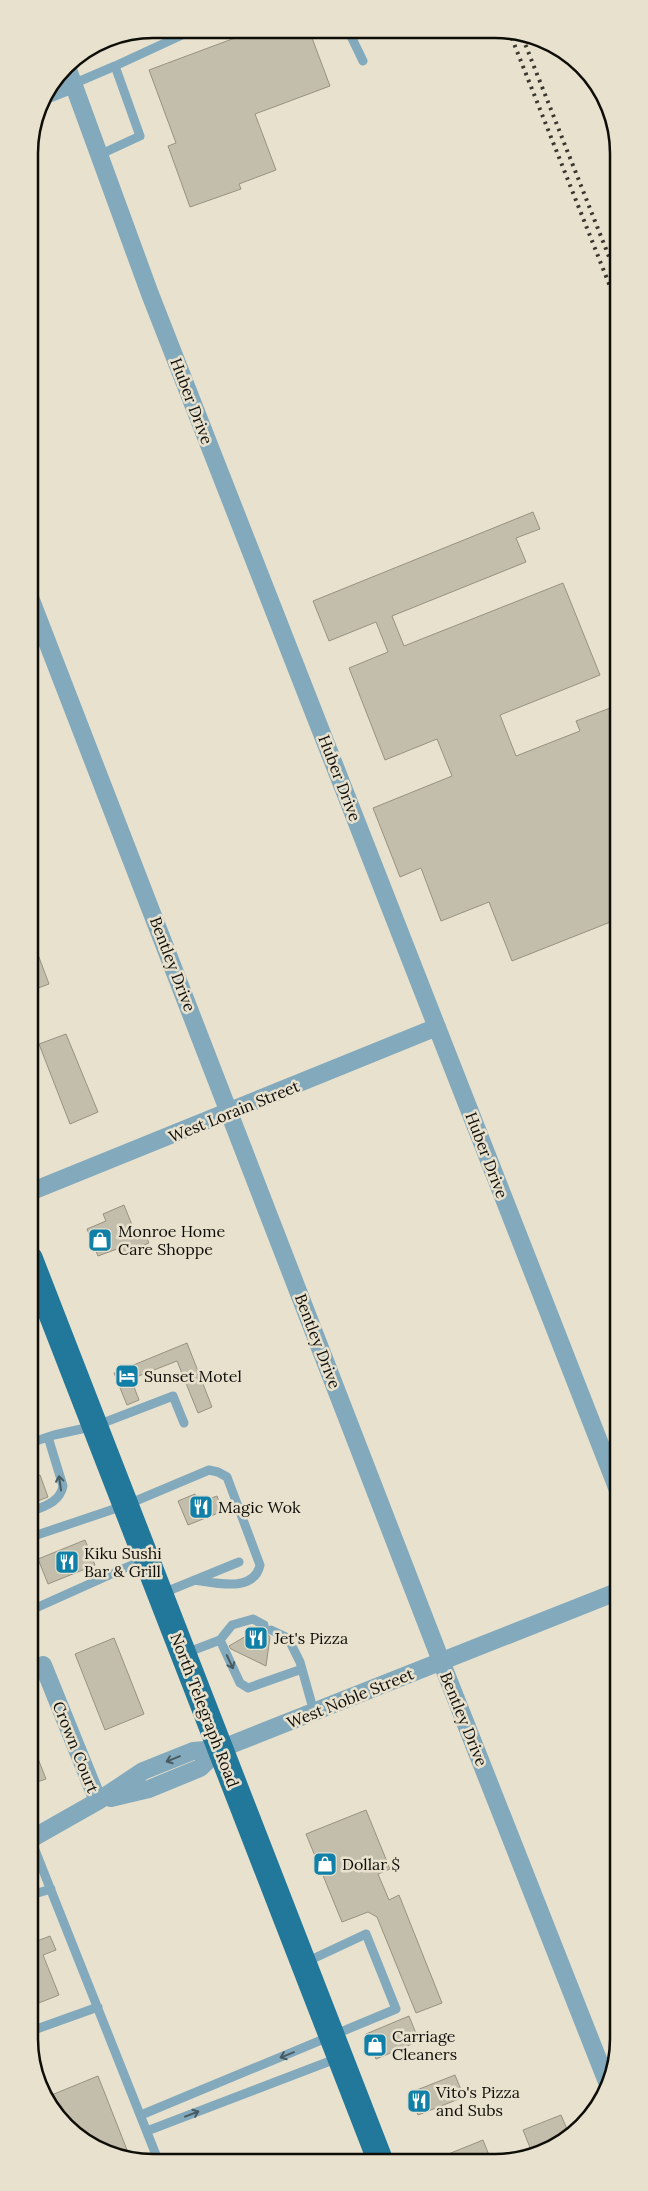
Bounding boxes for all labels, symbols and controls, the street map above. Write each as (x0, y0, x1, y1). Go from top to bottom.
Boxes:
street label: Huber Drive (166, 355, 218, 447)
street label: Huber Drive (314, 732, 366, 824)
street label: Bentley Drive (146, 914, 200, 1015)
street label: West Lorain Street (166, 1075, 303, 1146)
street label: Huber Drive (461, 1109, 513, 1201)
place label: Monroe Home Care Shoppe (118, 1221, 225, 1259)
shop icon: Monroe Home Care Shoppe (87, 1227, 113, 1253)
street label: Bentley Drive (291, 1291, 345, 1392)
hotel icon: Sunset Motel (114, 1363, 140, 1389)
place label: Sunset Motel (144, 1366, 242, 1386)
one-way arrow (55, 1475, 65, 1491)
restaurant icon: Magic Wok (188, 1494, 214, 1520)
place label: Magic Wok (218, 1497, 301, 1517)
place label: Kiku Sushi Bar & Grill (84, 1543, 162, 1581)
restaurant icon: Kiku Sushi Bar & Grill (54, 1549, 80, 1575)
restaurant icon: Jet's Pizza (243, 1625, 269, 1651)
place label: Jet's Pizza (273, 1628, 348, 1648)
street label: North Telegraph Road (166, 1630, 244, 1791)
one-way arrow (225, 1654, 235, 1669)
street label: West Noble Street (284, 1663, 417, 1733)
street label: Bentley Drive (436, 1669, 492, 1769)
street label: Crown Court (49, 1698, 104, 1797)
one-way arrow (166, 1755, 181, 1764)
shop icon: Dollar $ (312, 1851, 338, 1877)
place label: Dollar $ (342, 1854, 400, 1874)
place label: Carriage Cleaners (392, 2026, 457, 2064)
shop icon: Carriage Cleaners (362, 2032, 388, 2058)
one-way arrow (280, 2050, 295, 2060)
place label: Vito's Pizza and Subs (435, 2082, 520, 2120)
restaurant icon: Vito's Pizza and Subs (406, 2088, 432, 2114)
one-way arrow (184, 2108, 199, 2118)

